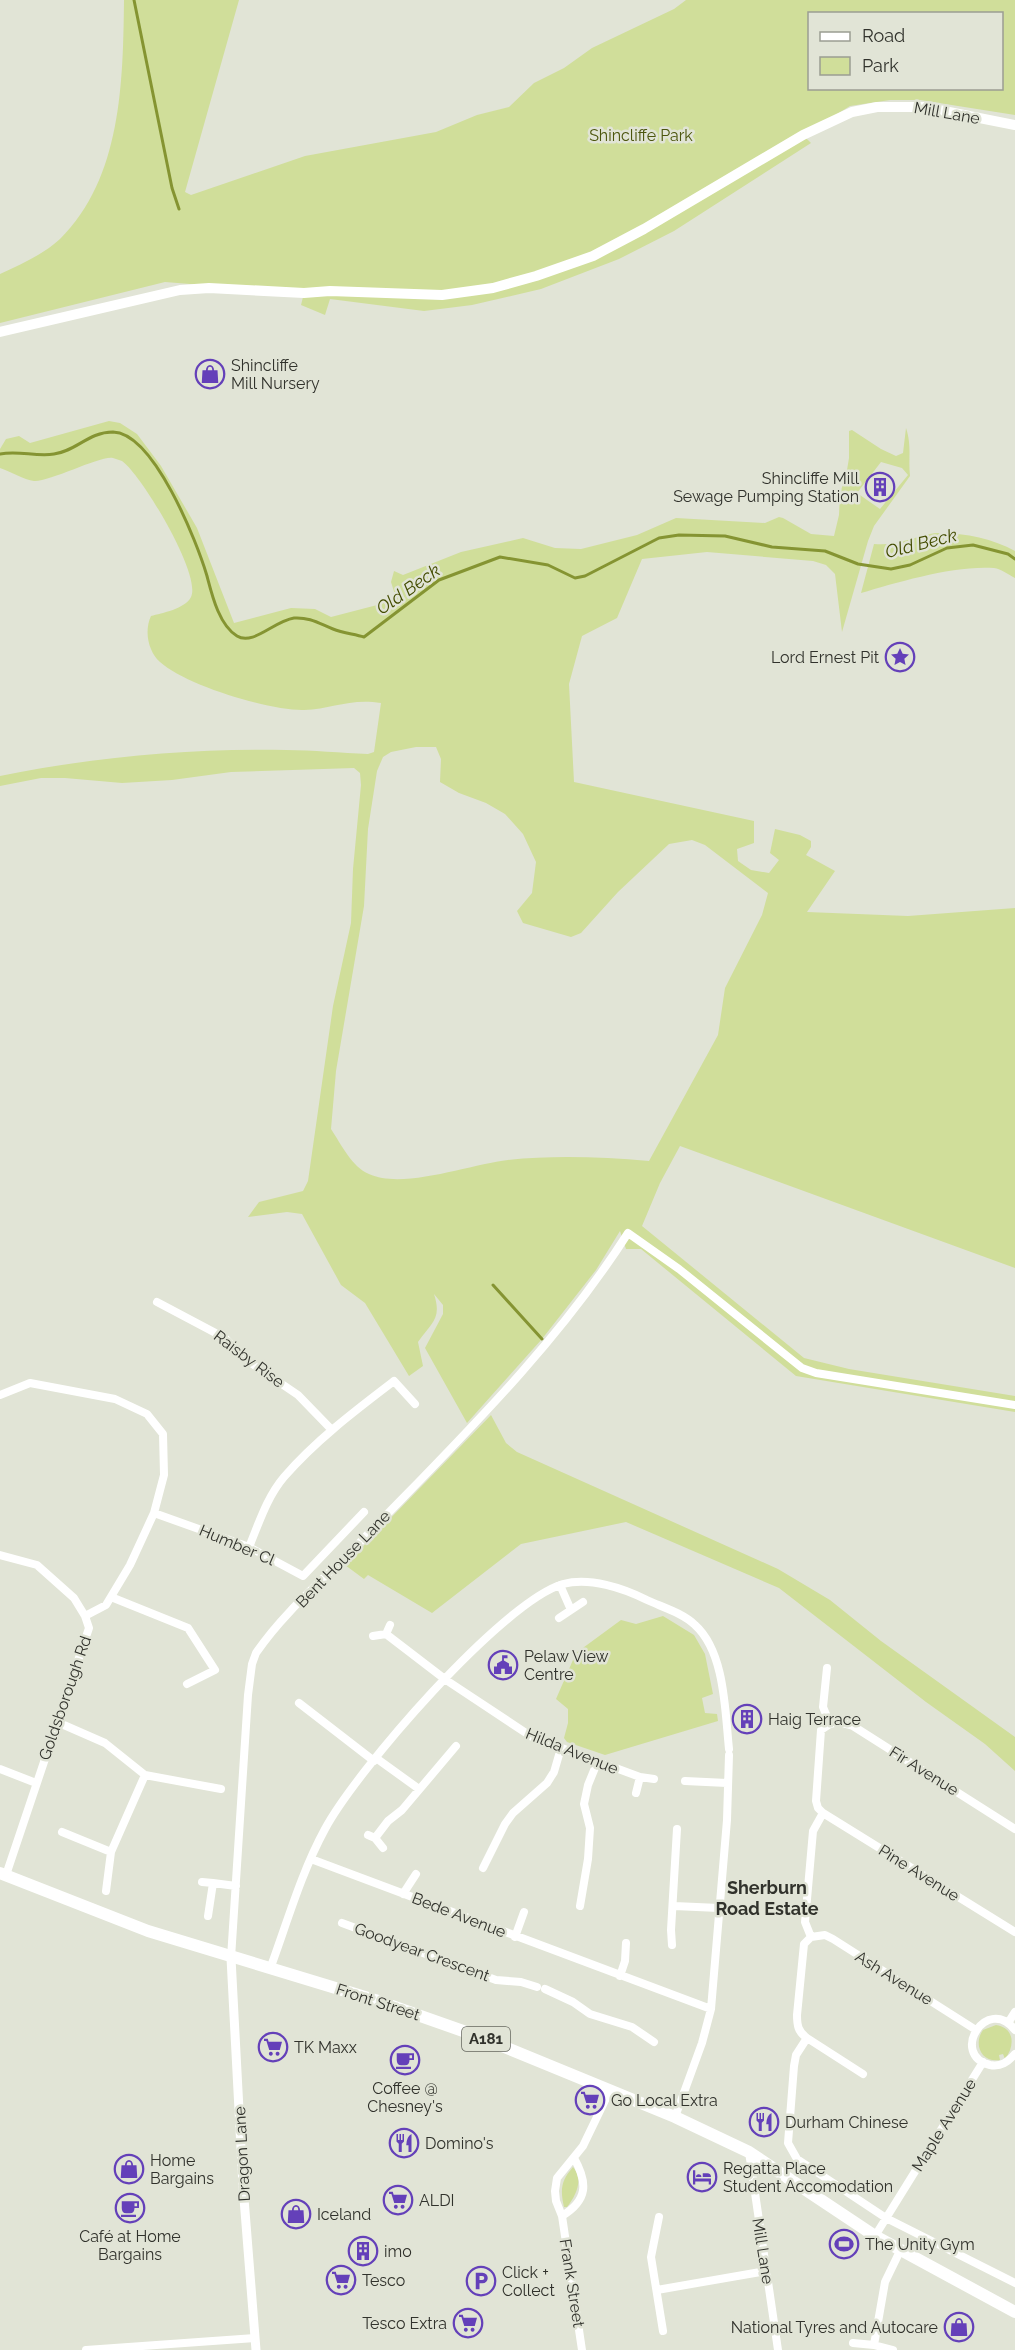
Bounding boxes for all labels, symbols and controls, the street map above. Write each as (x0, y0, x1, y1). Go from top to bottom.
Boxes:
legend (808, 12, 1003, 90)
text: Road (862, 25, 905, 46)
text: Park (862, 55, 899, 76)
street label: Mill Lane (913, 98, 981, 128)
park label: Shincliffe Park (589, 126, 693, 145)
place label: Shincliffe Mill Nursery (231, 356, 320, 393)
shop icon: Shincliffe Mill Nursery (194, 358, 226, 390)
place label: Shincliffe Mill Sewage Pumping Station (673, 469, 860, 506)
building icon: Shincliffe Mill Sewage Pumping Station (864, 471, 896, 503)
water label: Old Beck (883, 524, 959, 562)
water label: Old Beck (372, 559, 444, 619)
place icon: Lord Ernest Pit (884, 641, 916, 673)
place label: Lord Ernest Pit (771, 648, 880, 667)
street label: Raisby Rise (210, 1326, 288, 1392)
street label: Bent House Lane (292, 1507, 394, 1611)
street label: Humber Cl (196, 1521, 278, 1570)
street label: Goldsborough Rd (35, 1633, 95, 1763)
place label: Pelaw View Centre (524, 1647, 609, 1684)
public building icon: Pelaw View Centre (487, 1649, 519, 1681)
building icon: Haig Terrace (731, 1703, 763, 1735)
place label: Haig Terrace (768, 1710, 861, 1729)
street label: Hilda Avenue (523, 1724, 621, 1778)
street label: Fir Avenue (886, 1742, 962, 1800)
street label: Pine Avenue (875, 1841, 963, 1905)
district label: Sherburn Road Estate (715, 1877, 819, 1919)
street label: Bede Avenue (409, 1888, 509, 1942)
street label: Goodyear Crescent (352, 1919, 493, 1985)
street label: Ash Avenue (852, 1947, 936, 2009)
street label: Front Street (334, 1980, 423, 2025)
road number: A181 (462, 2027, 510, 2051)
supermarket icon: TK Maxx (257, 2031, 289, 2063)
place label: TK Maxx (294, 2038, 357, 2057)
cafe icon: Coffee @ Chesney's (389, 2044, 421, 2076)
street label: Maple Avenue (908, 2075, 980, 2175)
place label: Coffee @ Chesney's (367, 2079, 443, 2116)
supermarket icon: Go Local Extra (574, 2084, 606, 2116)
place label: Go Local Extra (611, 2091, 718, 2110)
street label: Dragon Lane (230, 2106, 254, 2202)
restaurant icon: Durham Chinese (748, 2106, 780, 2138)
place label: Durham Chinese (785, 2113, 908, 2132)
restaurant icon: Domino's (388, 2127, 420, 2159)
place label: Domino's (425, 2134, 494, 2153)
place label: Home Bargains (150, 2151, 214, 2188)
shop icon: Home Bargains (113, 2153, 145, 2185)
place label: Regatta Place Student Accomodation (723, 2159, 893, 2196)
hotel icon: Regatta Place Student Accomodation (686, 2161, 718, 2193)
supermarket icon: ALDI (382, 2184, 414, 2216)
place label: ALDI (419, 2191, 455, 2210)
cafe icon: Café at Home Bargains (114, 2192, 146, 2224)
shop icon: Iceland (280, 2198, 312, 2230)
place label: Iceland (317, 2205, 371, 2224)
street label: Mill Lane (748, 2217, 778, 2285)
place label: Café at Home Bargains (79, 2227, 181, 2264)
sports icon: The Unity Gym (828, 2228, 860, 2260)
building icon: imo (347, 2235, 379, 2267)
place label: The Unity Gym (865, 2235, 975, 2254)
street label: Frank Street (556, 2237, 588, 2329)
place label: imo (384, 2242, 412, 2261)
place label: Click + Collect (502, 2263, 555, 2300)
supermarket icon: Tesco (325, 2264, 357, 2296)
parking icon: Click + Collect (465, 2265, 497, 2297)
place label: Tesco (362, 2271, 405, 2290)
supermarket icon: Tesco Extra (452, 2307, 484, 2339)
shop icon: National Tyres and Autocare (943, 2311, 975, 2343)
place label: Tesco Extra (362, 2314, 447, 2333)
place label: National Tyres and Autocare (731, 2318, 938, 2337)

